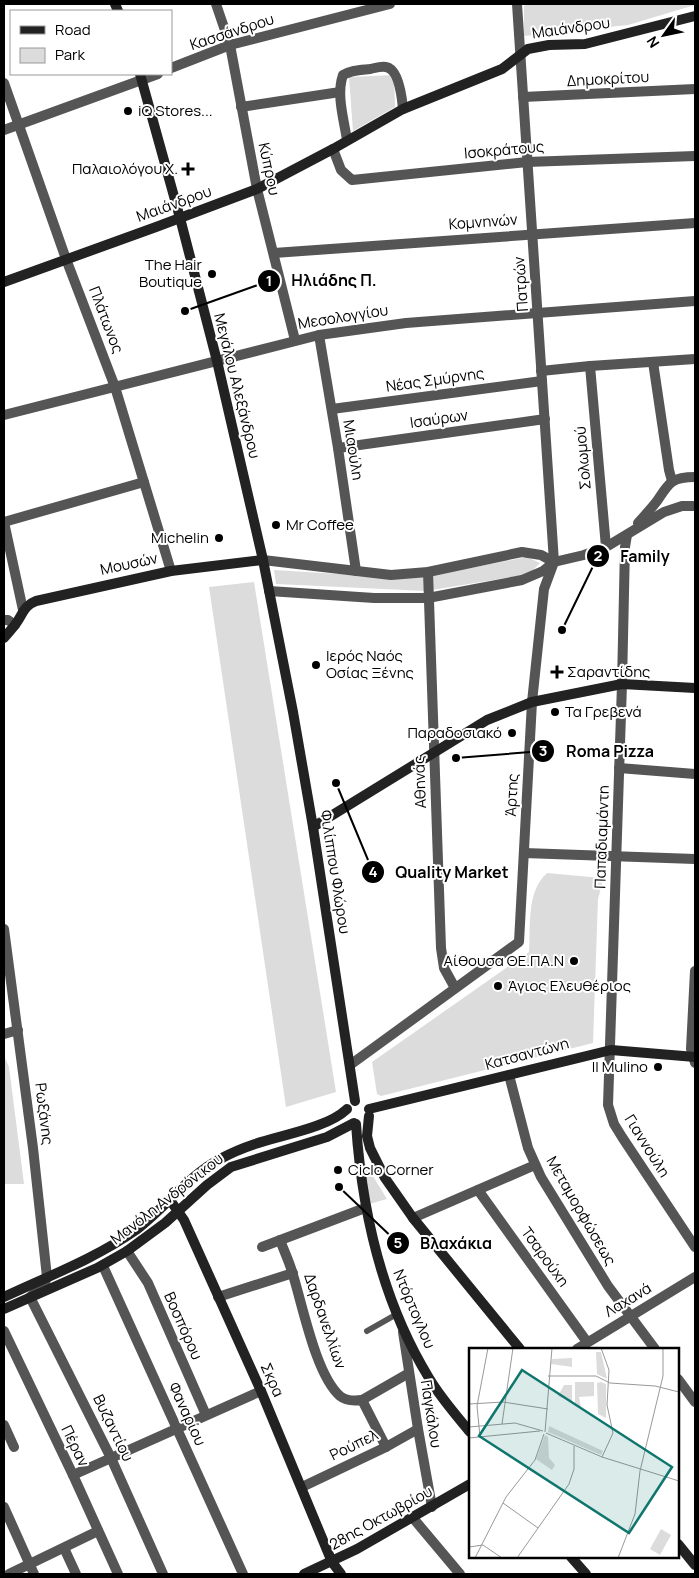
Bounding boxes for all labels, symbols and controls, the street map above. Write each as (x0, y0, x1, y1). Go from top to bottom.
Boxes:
street label: Κασσάνδρου (187, 8, 277, 55)
legend (10, 10, 172, 75)
north arrow (639, 10, 689, 60)
street label: Μαιάνδρου (531, 12, 611, 43)
text: Road (55, 19, 91, 40)
text: N (642, 33, 663, 52)
text: Park (55, 44, 85, 65)
street label: Δημοκρίτου (566, 66, 650, 91)
place label: iQ Stores... (138, 100, 213, 121)
marker: iQ Stores... (122, 105, 134, 117)
street label: Ισοκράτους (463, 136, 545, 163)
street label: Κύπρου (254, 141, 285, 197)
place label: Παλαιολόγου Χ. (72, 158, 178, 179)
marker: Παλαιολόγου Χ. (182, 163, 194, 175)
street label: Μαιάνδρου (133, 180, 214, 227)
street label: Κομνηνών (448, 209, 519, 234)
place label: The Hair Boutique (139, 254, 203, 292)
street label: Πατρών (508, 255, 533, 312)
callout: Ηλιάδης Π. (257, 265, 387, 296)
marker: The Hair Boutique (206, 268, 218, 280)
text: Ηλιάδης Π. (291, 269, 377, 291)
text: 1 (266, 270, 272, 291)
street label: Πλάτωνος (84, 283, 129, 356)
street label: Μεσολογγίου (296, 299, 390, 334)
street label: Μεγάλου Αλεξάνδρου (209, 311, 266, 461)
street label: Νέας Σμύρνης (384, 362, 485, 397)
street label: Ισαύρων (409, 404, 470, 433)
street label: Μιαούλη (338, 418, 369, 482)
street label: Σολωμού (569, 425, 596, 491)
place label: Mr Coffee (286, 514, 354, 535)
marker: Mr Coffee (270, 519, 282, 531)
place label: Michelin (151, 527, 209, 548)
marker: Michelin (213, 532, 225, 544)
callout: Family (585, 541, 680, 572)
text: 2 (594, 545, 603, 566)
text: Family (620, 545, 670, 567)
street label: Μουσών (98, 547, 160, 580)
place label: Ιερός Ναός Οσίας Ξένης (326, 645, 414, 683)
marker: Ιερός Ναός Οσίας Ξένης (310, 659, 322, 671)
place label: Σαραντίδης (567, 661, 650, 682)
marker: Σαραντίδης (551, 666, 563, 678)
place label: Τα Γρεβενά (565, 701, 642, 722)
marker: Τα Γρεβενά (549, 706, 561, 718)
place label: Παραδοσιακό (407, 722, 502, 743)
marker: Παραδοσιακό (506, 727, 518, 739)
callout: Roma Pizza (531, 736, 664, 767)
text: 3 (539, 740, 547, 761)
text: Roma Pizza (566, 740, 654, 762)
street label: Αθηνάς (408, 755, 431, 809)
street label: Άρτης (500, 773, 523, 817)
street label: Παπαδιαμάντη (589, 785, 614, 889)
street label: Φιλίππου Φλώρου (315, 809, 356, 935)
callout: Quality Market (361, 857, 519, 888)
text: 4 (368, 861, 378, 882)
text: Quality Market (395, 861, 509, 883)
place label: Αίθουσα ΘΕ.ΠΑ.Ν (443, 950, 564, 971)
marker: Αίθουσα ΘΕ.ΠΑ.Ν (568, 955, 580, 967)
place label: Άγιος Ελευθέριος (508, 975, 631, 996)
marker: Άγιος Ελευθέριος (492, 980, 504, 992)
street label: Κατσαντώνη (483, 1032, 571, 1075)
place label: Il Mulino (592, 1056, 648, 1077)
marker: Il Mulino (652, 1061, 664, 1073)
street label: Ρωξάνης (30, 1082, 59, 1146)
street label: Γιαννούλη (620, 1110, 675, 1181)
street label: Μανόλη Ανδρόνικου (106, 1148, 227, 1249)
street label: Μεταμορφώσεως (542, 1152, 621, 1269)
place label: Ciclo Corner (348, 1159, 434, 1180)
marker: Ciclo Corner (332, 1164, 344, 1176)
street label: Τσαρούχη (517, 1222, 574, 1291)
callout: Βλαχάκια (385, 1228, 503, 1259)
text: 5 (394, 1232, 403, 1253)
text: Βλαχάκια (420, 1232, 492, 1254)
street label: Ντόρτογλου (388, 1266, 441, 1352)
street label: Δαρδανελλίων (299, 1270, 352, 1372)
street label: Λαχανά (600, 1277, 655, 1322)
street label: Βοσπόρου (159, 1289, 208, 1363)
inset map (469, 1348, 679, 1558)
street label: Σκρα (256, 1359, 289, 1400)
street label: Παγκάλου (416, 1378, 447, 1449)
street label: Φαναρίου (164, 1379, 211, 1449)
street label: Βυζαντίου (88, 1391, 139, 1465)
street label: Πέραν (56, 1422, 95, 1470)
street label: Ρούπελ (326, 1424, 382, 1465)
street label: 28ης Οκτωβρίου (325, 1481, 436, 1555)

